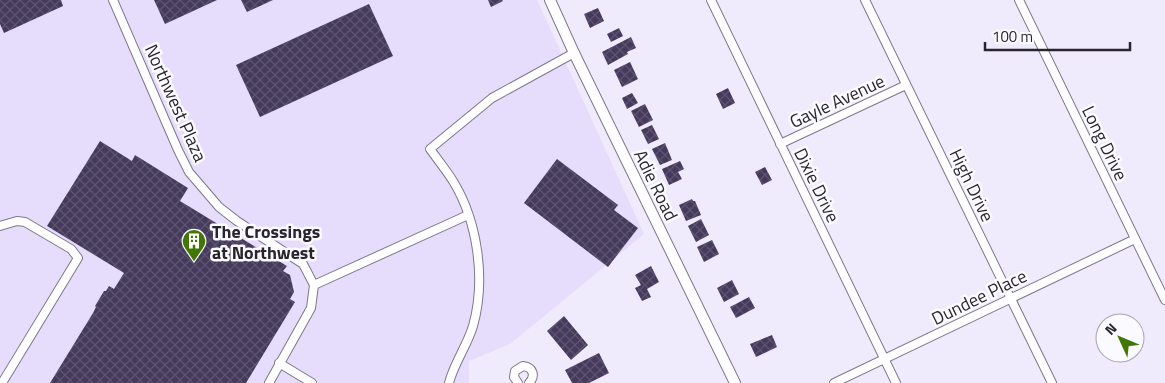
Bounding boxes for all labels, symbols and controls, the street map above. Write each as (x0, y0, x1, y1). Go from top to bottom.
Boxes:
scale bar (985, 20, 1130, 52)
text: 100 m (992, 25, 1033, 48)
street label: Northwest Plaza (138, 40, 214, 166)
street label: Gayle Avenue (785, 67, 889, 135)
street label: Long Drive (1075, 101, 1135, 185)
street label: Dixie Drive (787, 143, 847, 227)
street label: High Drive (943, 144, 1001, 226)
street label: Adie Road (627, 145, 685, 225)
place label: The Crossings at Northwest (212, 218, 320, 266)
building icon: The Crossings at Northwest (181, 228, 207, 262)
street label: Dundee Place (927, 262, 1031, 332)
north arrow (1095, 313, 1145, 363)
text: N (1099, 318, 1121, 339)

